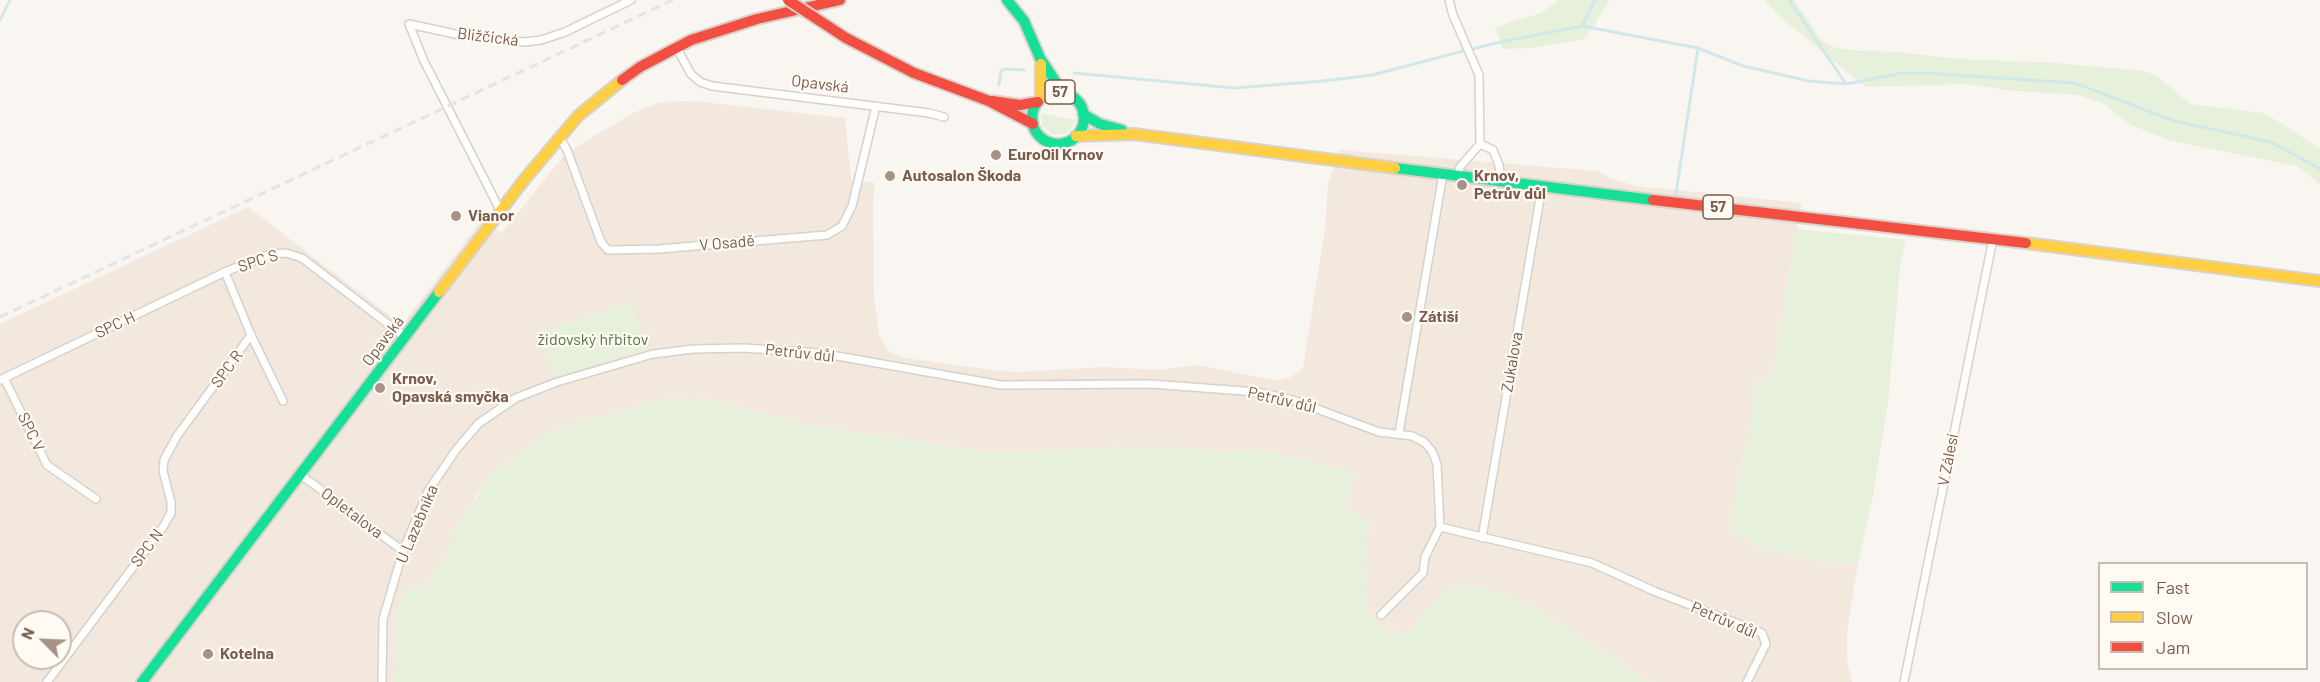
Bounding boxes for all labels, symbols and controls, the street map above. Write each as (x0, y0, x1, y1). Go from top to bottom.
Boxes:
street label: Bližčická (456, 24, 520, 50)
street label: Opavská (790, 71, 850, 97)
road number: 57 (1045, 80, 1075, 104)
place label: EuroOil Krnov (1008, 145, 1104, 165)
marker: EuroOil Krnov (989, 148, 1003, 162)
place label: Autosalon Škoda (902, 166, 1021, 186)
place label: Krnov, Petrův důl (1474, 166, 1546, 204)
marker: Autosalon Škoda (883, 169, 897, 183)
marker: Krnov, Petrův důl (1455, 178, 1469, 192)
road number: 57 (1703, 195, 1733, 219)
place label: Vianor (468, 206, 514, 226)
marker: Vianor (449, 209, 463, 223)
street label: V Osadě (698, 231, 756, 255)
street label: SPC S (236, 246, 280, 276)
street label: SPC H (92, 307, 138, 343)
place label: Zátiší (1419, 307, 1458, 327)
marker: Zátiší (1400, 310, 1414, 324)
street label: Opavská (358, 312, 408, 370)
park label: židovský hřbitov (538, 330, 648, 350)
street label: Zukalova (1497, 330, 1527, 394)
street label: Petrův důl (764, 340, 836, 366)
street label: SPC R (207, 347, 247, 391)
place label: Krnov, Opavská smyčka (392, 369, 509, 407)
marker: Krnov, Opavská smyčka (373, 381, 387, 395)
street label: Petrův důl (1246, 383, 1318, 417)
street label: SPC V (13, 409, 49, 455)
street label: V Zálesí (1934, 432, 1962, 488)
street label: U Lazebníka (392, 482, 442, 566)
street label: Opletalova (317, 483, 387, 543)
street label: SPC N (127, 525, 167, 571)
legend (2098, 562, 2308, 670)
text: Fast (2156, 576, 2190, 598)
street label: Petrův důl (1688, 598, 1760, 642)
text: Slow (2156, 606, 2193, 628)
north arrow (12, 610, 72, 670)
text: N (16, 625, 38, 642)
text: Jam (2156, 636, 2190, 658)
place label: Kotelna (220, 644, 274, 664)
marker: Kotelna (201, 647, 215, 661)

